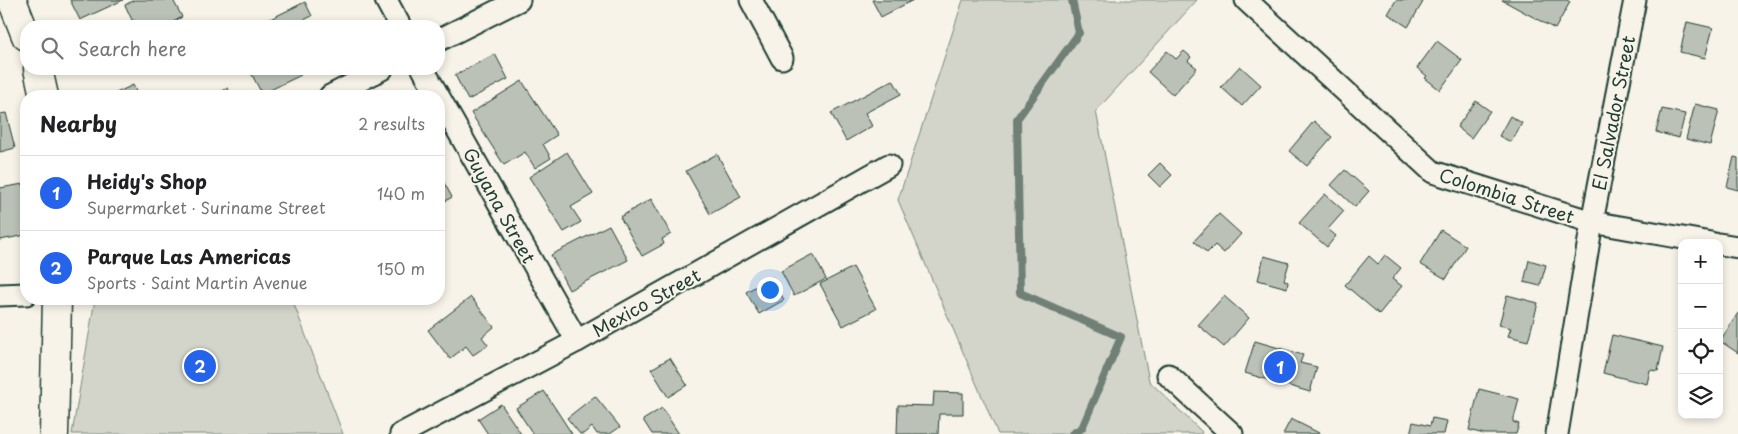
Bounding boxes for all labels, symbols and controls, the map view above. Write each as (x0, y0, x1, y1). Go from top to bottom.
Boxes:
search box (20, 20, 445, 75)
street label: El Salvador Street (1585, 33, 1641, 193)
icon: search (38, 34, 66, 62)
text: Search here (78, 34, 187, 62)
text: Nearby (40, 107, 117, 139)
text: 2 results (358, 111, 425, 135)
street label: Guyana Street (457, 142, 543, 268)
street label: Colombia Street (1436, 160, 1578, 230)
text: Heidy's Shop (87, 167, 207, 195)
text: 1 (52, 181, 60, 205)
text: 140 m (377, 181, 425, 205)
text: Supermarket · Suriname Street (87, 195, 325, 219)
map controls (1678, 239, 1723, 419)
button: + (1678, 239, 1723, 284)
text: Parque Las Americas (87, 242, 291, 270)
text: 2 (50, 256, 62, 280)
text: 150 m (377, 256, 425, 280)
street label: Mexico Street (587, 261, 705, 343)
text: Sports · Saint Martin Avenue (87, 270, 308, 294)
your location (757, 277, 783, 303)
button: − (1678, 284, 1723, 329)
button: locate (1678, 329, 1723, 374)
pin: 2 (184, 347, 216, 385)
pin: 1 (1264, 348, 1296, 386)
button: layers (1678, 374, 1723, 419)

